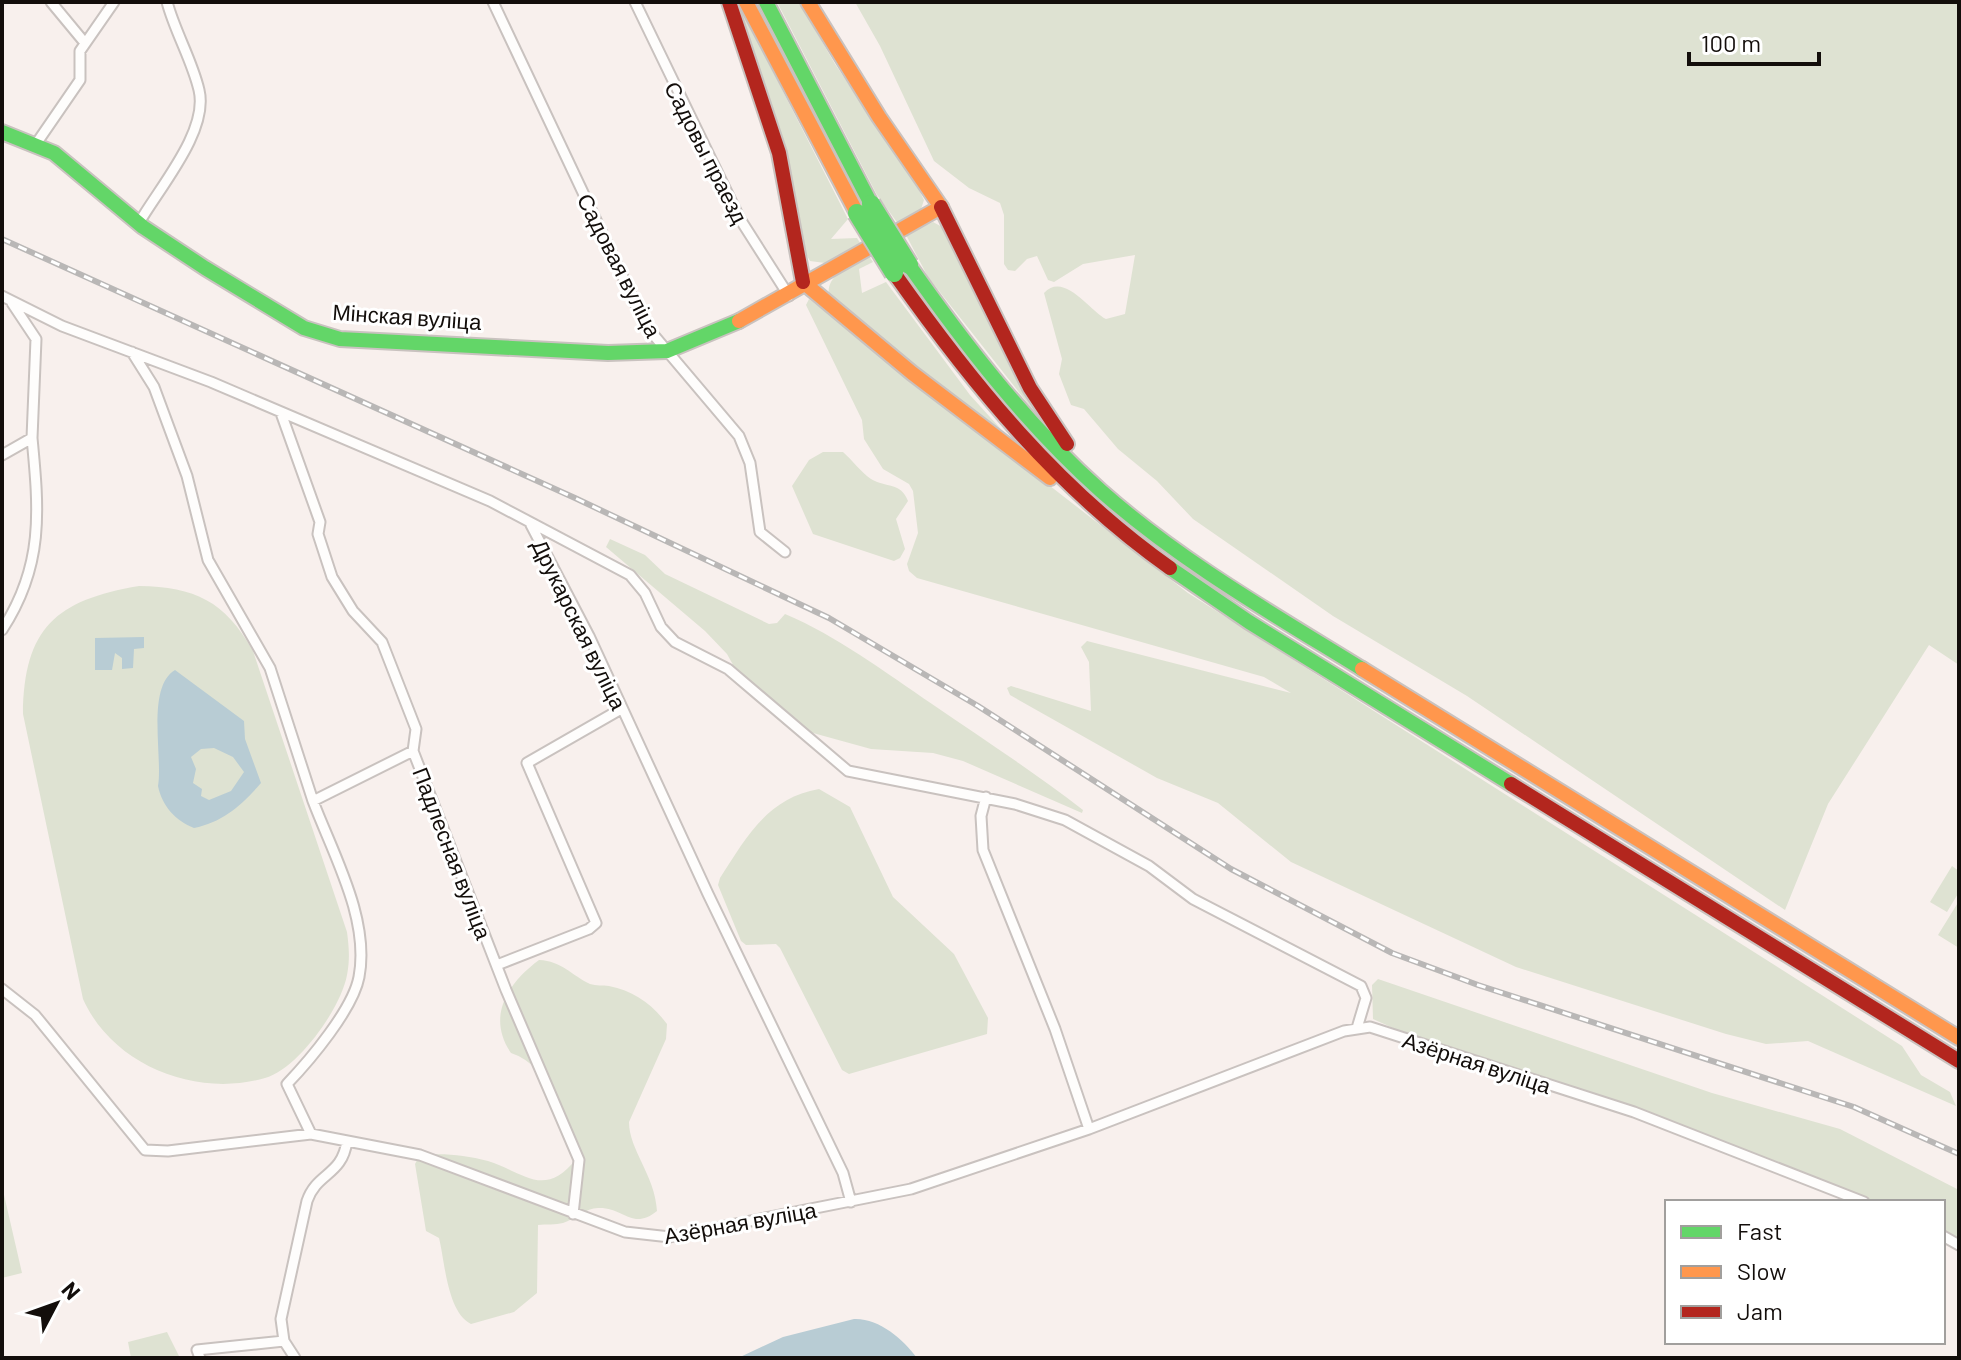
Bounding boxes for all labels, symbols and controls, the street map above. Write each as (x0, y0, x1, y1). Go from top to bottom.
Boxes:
scale bar (1689, 16, 1819, 66)
text: 100 m (1701, 28, 1761, 57)
street label: Садовы праезд (659, 77, 754, 228)
street label: Садовая вуліца (572, 189, 668, 342)
street label: Мінская вуліца (332, 298, 483, 335)
street label: Друкарская вуліца (527, 535, 633, 715)
street label: Падлесная вуліца (407, 763, 498, 944)
street label: Азёрная вуліца (1399, 1026, 1555, 1099)
street label: Азёрная вуліца (662, 1196, 819, 1249)
legend (1665, 1200, 1945, 1344)
text: Fast (1737, 1216, 1782, 1245)
text: Slow (1737, 1256, 1786, 1285)
north arrow (16, 1264, 96, 1344)
text: N (57, 1276, 86, 1304)
text: Jam (1737, 1296, 1783, 1325)

